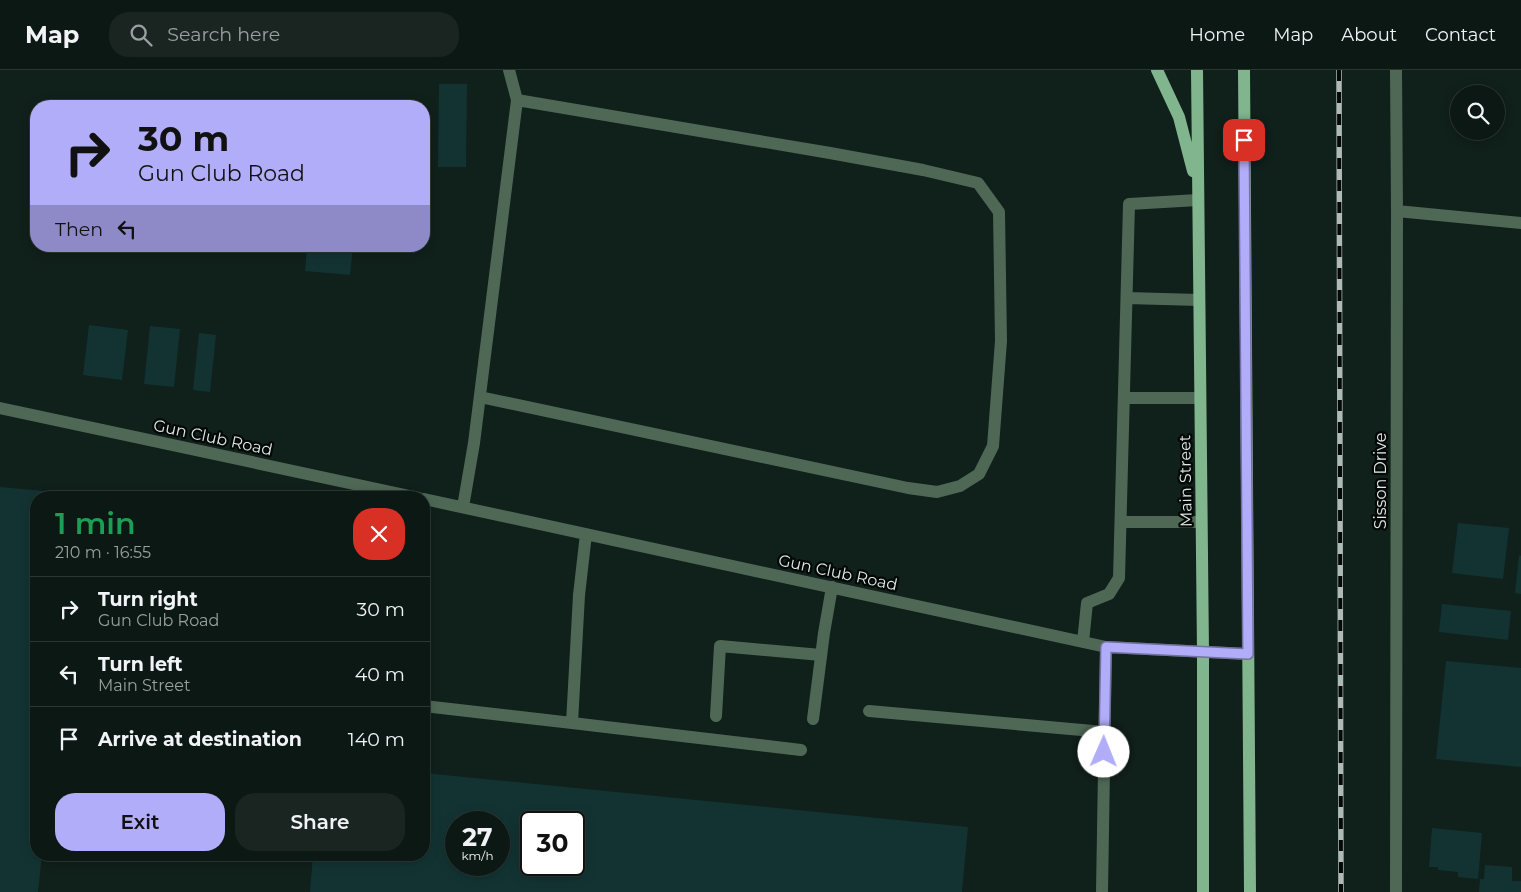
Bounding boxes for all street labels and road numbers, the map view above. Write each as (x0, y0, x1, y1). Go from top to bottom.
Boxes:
street label: Gun Club Road (152, 416, 274, 459)
street label: Sisson Drive (1371, 433, 1390, 529)
street label: Main Street (1175, 434, 1196, 527)
street label: Gun Club Road (777, 551, 899, 594)

